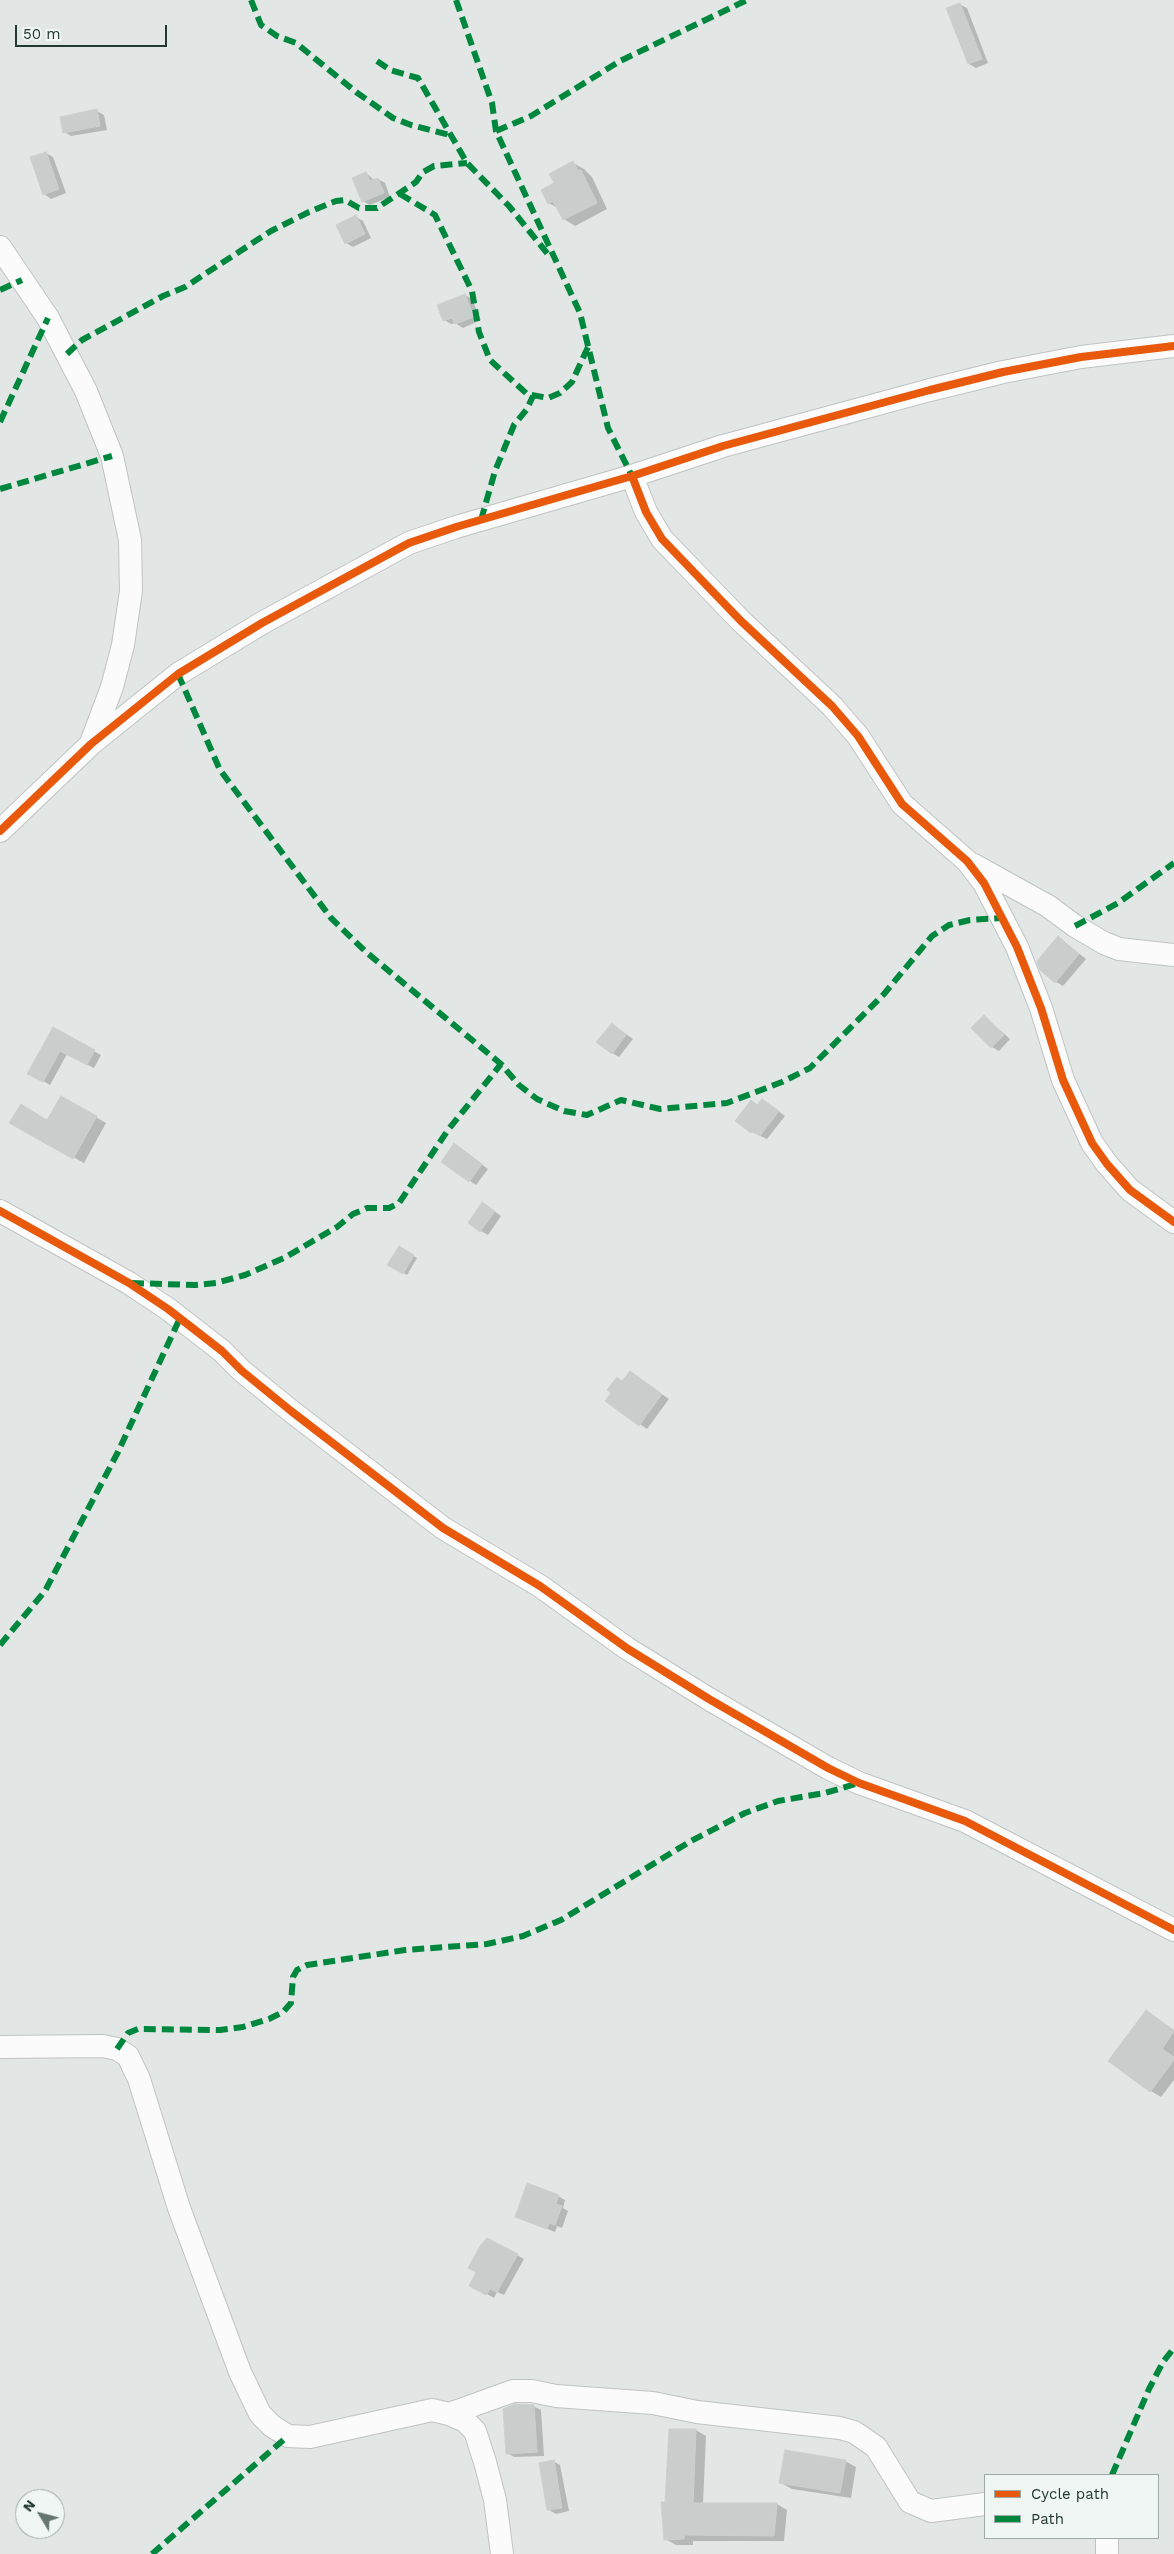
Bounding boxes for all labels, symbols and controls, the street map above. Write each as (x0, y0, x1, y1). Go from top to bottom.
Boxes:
scale bar (18, 15, 170, 47)
text: 50 m (23, 25, 60, 43)
legend (984, 2474, 1159, 2539)
text: Cycle path (1031, 2485, 1109, 2503)
north arrow (15, 2489, 65, 2539)
text: N (19, 2497, 38, 2515)
text: Path (1031, 2510, 1064, 2528)

